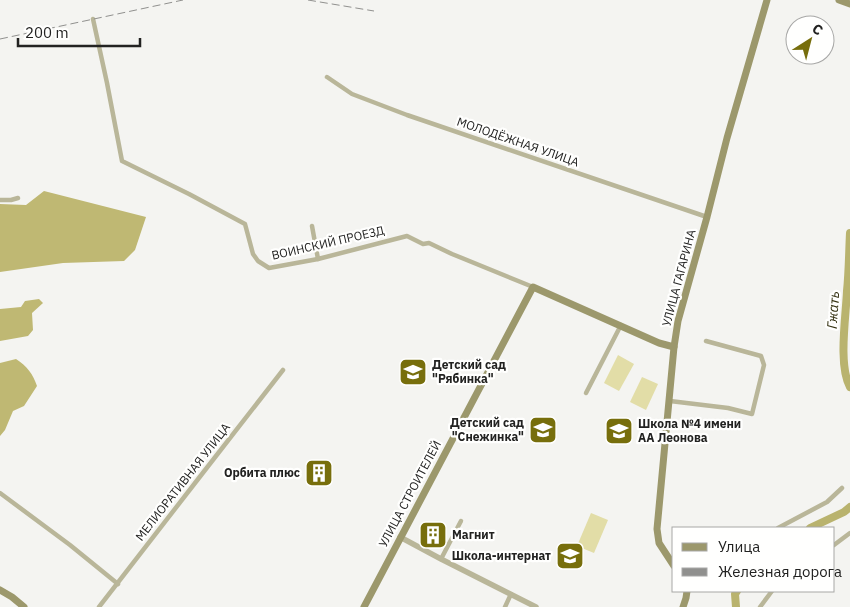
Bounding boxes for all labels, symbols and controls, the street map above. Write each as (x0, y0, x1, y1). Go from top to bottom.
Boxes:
scale bar (18, 15, 140, 47)
north arrow (785, 15, 835, 65)
text: С (809, 20, 827, 39)
text: 200 m (25, 23, 69, 42)
street label: МОЛОДЁЖНАЯ УЛИЦА (455, 114, 582, 170)
street label: ВОИНСКИЙ ПРОЕЗД (270, 222, 386, 263)
street label: УЛИЦА ГАГАРИНА (658, 227, 699, 328)
water label: Гжать (823, 291, 843, 329)
school or university icon: Детский сад "Рябинка" (398, 357, 428, 387)
place label: Детский сад "Рябинка" (432, 357, 506, 386)
place label: Детский сад "Снежинка" (450, 415, 524, 444)
school or university icon: Детский сад "Снежинка" (528, 415, 558, 445)
school or university icon: Школа №4 имени АА Леонова (604, 416, 634, 446)
place label: Школа №4 имени АА Леонова (638, 416, 741, 445)
street label: МЕЛИОРАТИВНАЯ УЛИЦА (132, 420, 233, 543)
street label: УЛИЦА СТРОИТЕЛЕЙ (375, 438, 444, 550)
building icon: Орбита плюс (304, 458, 334, 488)
place label: Орбита плюс (224, 465, 300, 480)
building icon: Магнит (418, 520, 448, 550)
place label: Магнит (452, 527, 495, 542)
legend (672, 527, 835, 592)
text: Улица (718, 537, 760, 556)
school or university icon: Школа-интернат (555, 541, 585, 571)
place label: Школа-интернат (452, 548, 551, 563)
text: Железная дорога (718, 562, 842, 581)

